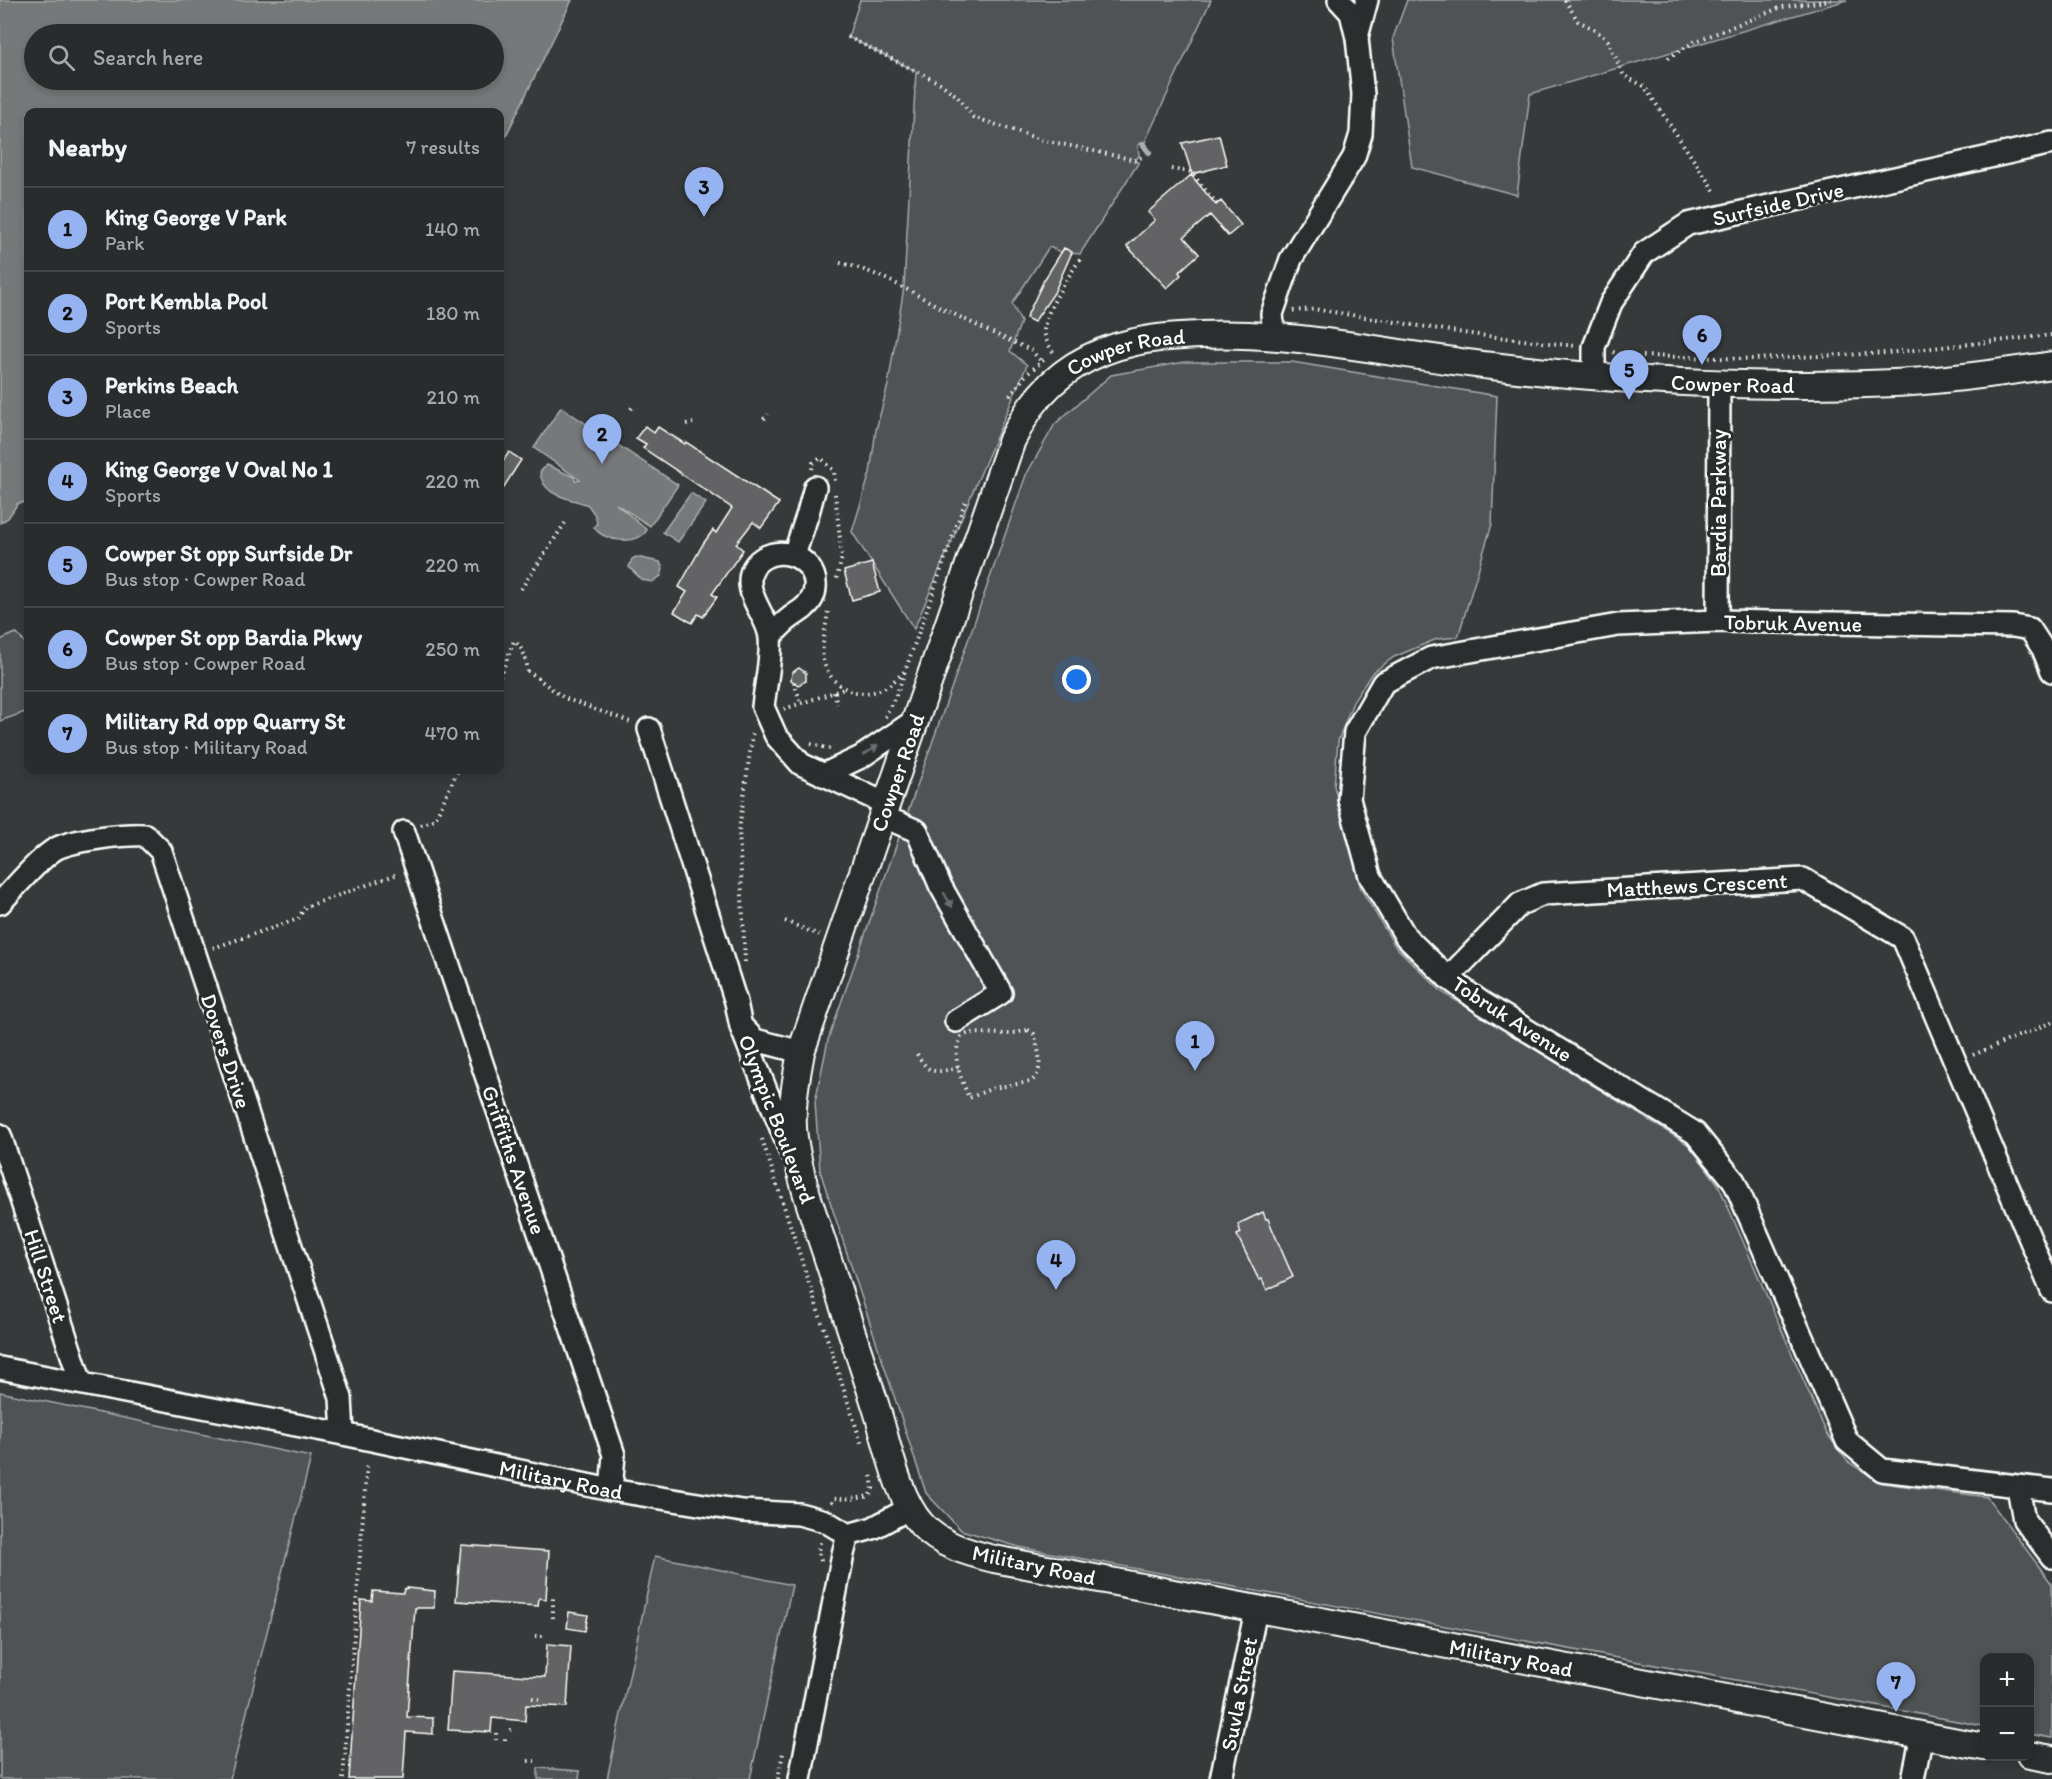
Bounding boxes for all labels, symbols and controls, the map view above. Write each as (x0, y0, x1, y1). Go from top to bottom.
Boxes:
search box (24, 24, 504, 90)
icon: search (45, 41, 78, 74)
text: Search here (93, 44, 203, 71)
text: Nearby (48, 131, 127, 163)
text: 7 results (406, 135, 480, 159)
pin: 3 (684, 168, 724, 217)
street label: Surfside Drive (1710, 176, 1846, 232)
text: King George V Park (105, 204, 287, 231)
text: 1 (63, 217, 72, 241)
text: 140 m (425, 217, 480, 241)
text: Park (105, 231, 144, 255)
text: Port Kembla Pool (105, 288, 267, 315)
text: 2 (62, 301, 73, 325)
text: 180 m (426, 301, 480, 325)
text: Sports (105, 315, 161, 339)
pin: 6 (1682, 316, 1722, 365)
street label: Cowper Road (1061, 322, 1186, 382)
pin: 5 (1610, 350, 1648, 400)
street label: Cowper Road (1670, 368, 1794, 399)
text: Perkins Beach (105, 372, 238, 399)
text: 3 (62, 385, 73, 409)
text: 210 m (427, 385, 480, 409)
text: Place (105, 399, 151, 423)
pin: 2 (582, 414, 622, 464)
street label: Bardia Parkway (1705, 429, 1732, 577)
text: King George V Oval No 1 (105, 456, 333, 483)
text: 4 (61, 469, 74, 493)
text: 220 m (425, 469, 480, 493)
text: Sports (105, 483, 161, 507)
text: Cowper St opp Surfside Dr (105, 540, 352, 567)
text: 5 (62, 553, 73, 577)
text: 220 m (425, 553, 480, 577)
text: Bus stop · Cowper Road (105, 567, 306, 591)
street label: Tobruk Avenue (1724, 608, 1862, 638)
text: Cowper St opp Bardia Pkwy (105, 624, 362, 651)
text: 6 (62, 637, 73, 661)
text: 250 m (425, 637, 480, 661)
text: Bus stop · Cowper Road (105, 651, 306, 675)
your location (1062, 665, 1091, 694)
text: Military Rd opp Quarry St (105, 708, 345, 735)
street label: Cowper Road (865, 710, 930, 835)
text: 7 (63, 721, 72, 745)
text: 470 m (424, 721, 480, 745)
text: Bus stop · Military Road (105, 735, 307, 759)
one-way arrow (863, 744, 879, 756)
street label: Matthews Crescent (1606, 867, 1788, 903)
one-way arrow (943, 892, 953, 909)
street label: Tobruk Avenue (1447, 970, 1577, 1068)
street label: Dovers Drive (195, 990, 257, 1112)
pin: 1 (1176, 1022, 1214, 1071)
street label: Olympic Boulevard (732, 1031, 822, 1207)
street label: Griffiths Avenue (476, 1082, 552, 1238)
street label: Hill Street (18, 1226, 74, 1326)
pin: 4 (1036, 1240, 1076, 1290)
street label: Military Road (497, 1454, 625, 1505)
street label: Military Road (970, 1539, 1098, 1591)
street label: Military Road (1447, 1633, 1575, 1683)
street label: Suvla Street (1215, 1635, 1263, 1753)
map controls (1980, 1653, 2034, 1761)
button: + (1980, 1653, 2034, 1707)
pin: 7 (1876, 1662, 1916, 1712)
button: − (1980, 1707, 2034, 1761)

